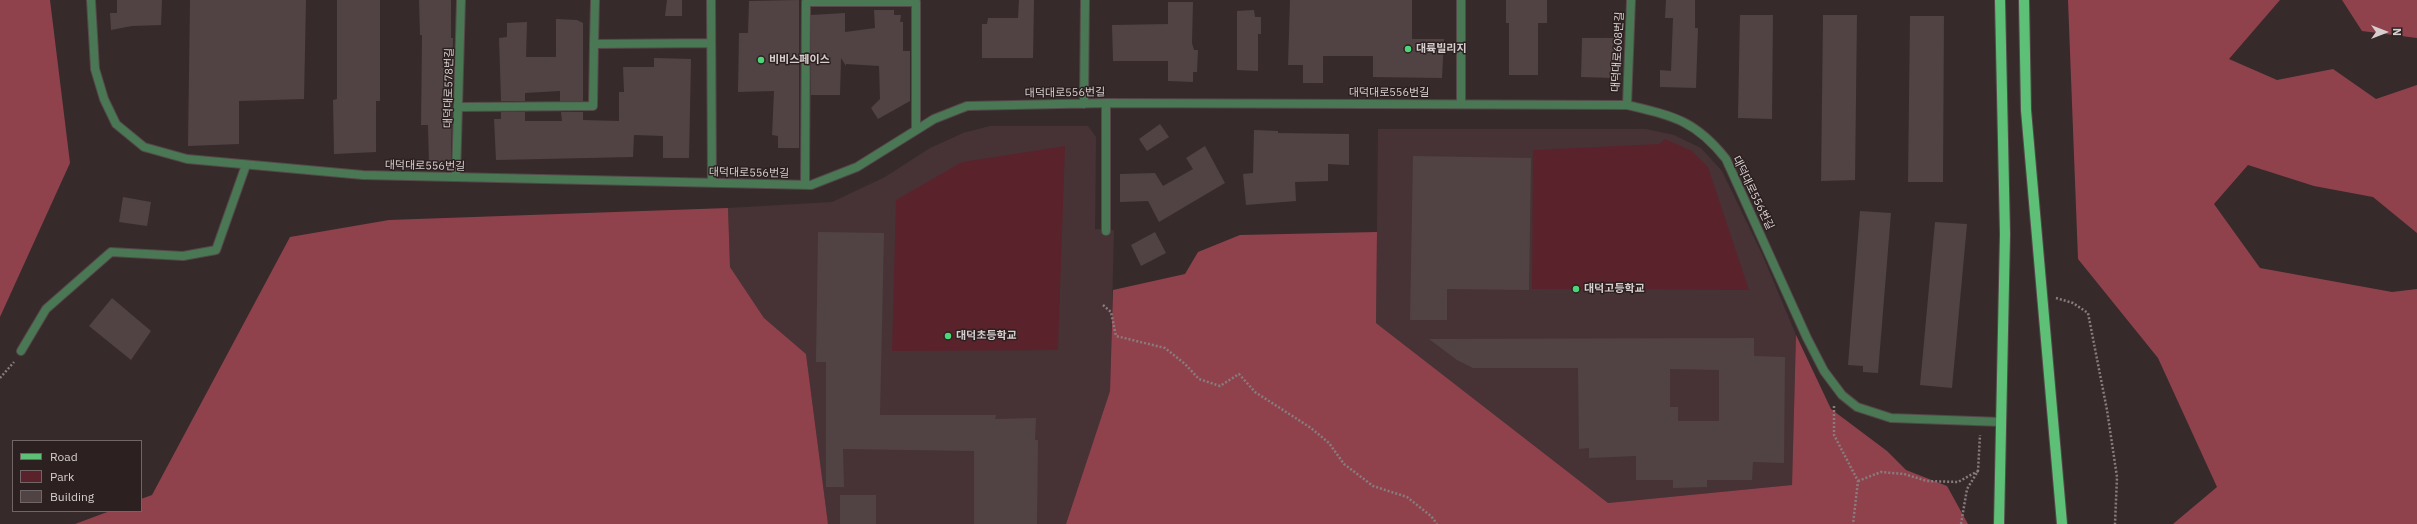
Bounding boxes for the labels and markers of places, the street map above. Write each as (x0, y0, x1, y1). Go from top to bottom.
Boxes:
place label: 대륙빌리지 (1416, 42, 1467, 56)
marker: 대륙빌리지 (1403, 44, 1413, 54)
place label: 비비스페이스 (769, 53, 830, 67)
marker: 비비스페이스 (756, 55, 766, 65)
place label: 대덕고등학교 (1584, 282, 1645, 296)
marker: 대덕고등학교 (1571, 284, 1581, 294)
place label: 대덕초등학교 (956, 329, 1017, 343)
marker: 대덕초등학교 (943, 331, 953, 341)

